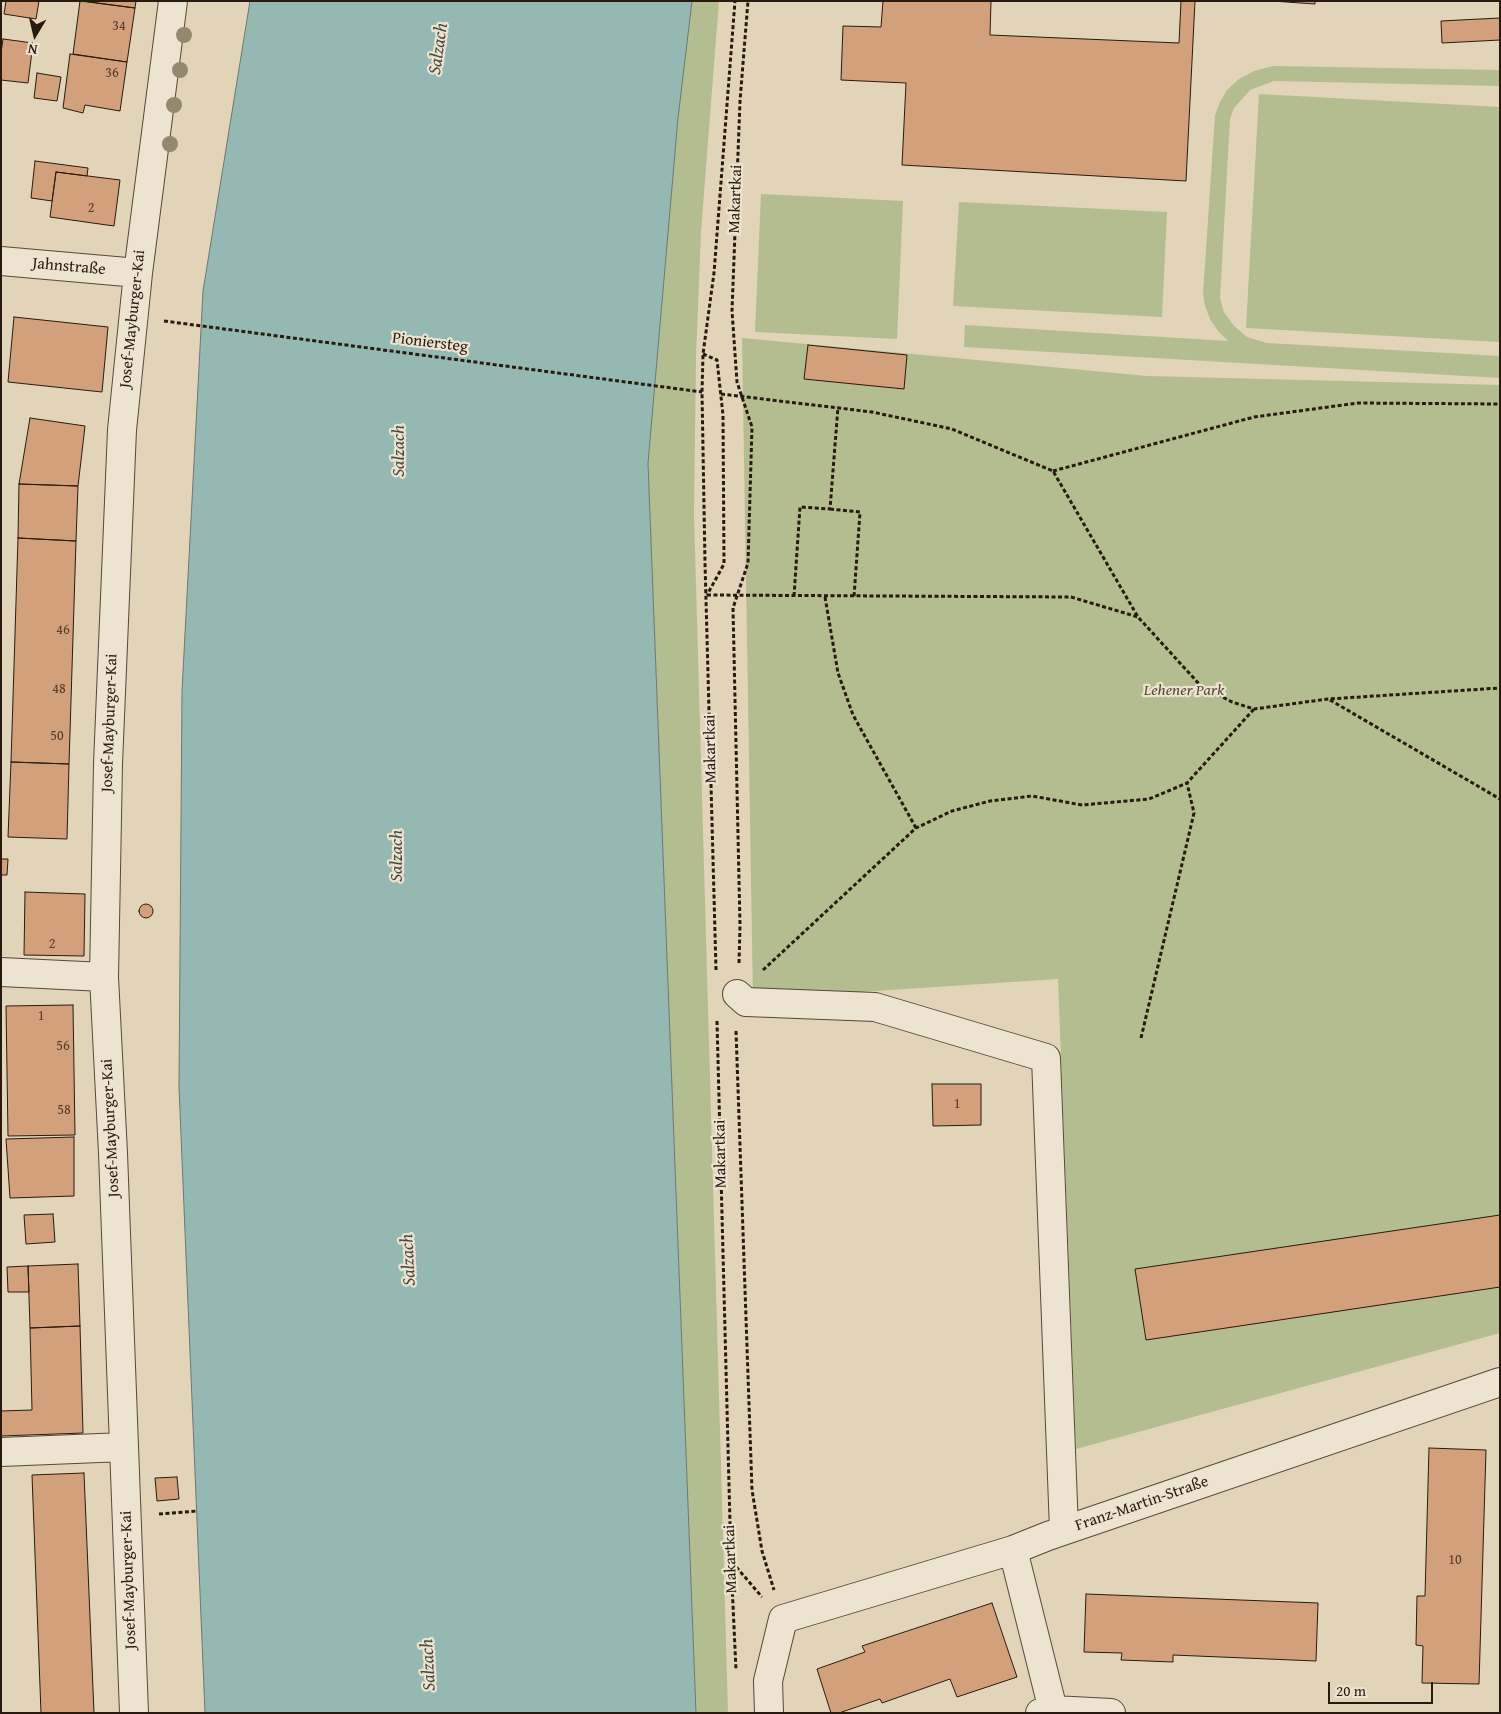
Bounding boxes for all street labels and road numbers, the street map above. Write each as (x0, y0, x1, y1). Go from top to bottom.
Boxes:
street label: Makartkai (725, 164, 747, 234)
street label: Josef-Mayburger-Kai (116, 249, 150, 389)
street label: Jahnstraße (32, 254, 106, 280)
street label: Pioniersteg (391, 329, 469, 357)
street label: Josef-Mayburger-Kai (98, 653, 122, 793)
street label: Makartkai (701, 714, 721, 784)
street label: Josef-Mayburger-Kai (98, 1058, 124, 1198)
street label: Makartkai (711, 1119, 731, 1189)
street label: Franz-Martin-Straße (1073, 1472, 1211, 1536)
street label: Josef-Mayburger-Kai (117, 1510, 141, 1650)
street label: Makartkai (720, 1524, 742, 1594)

